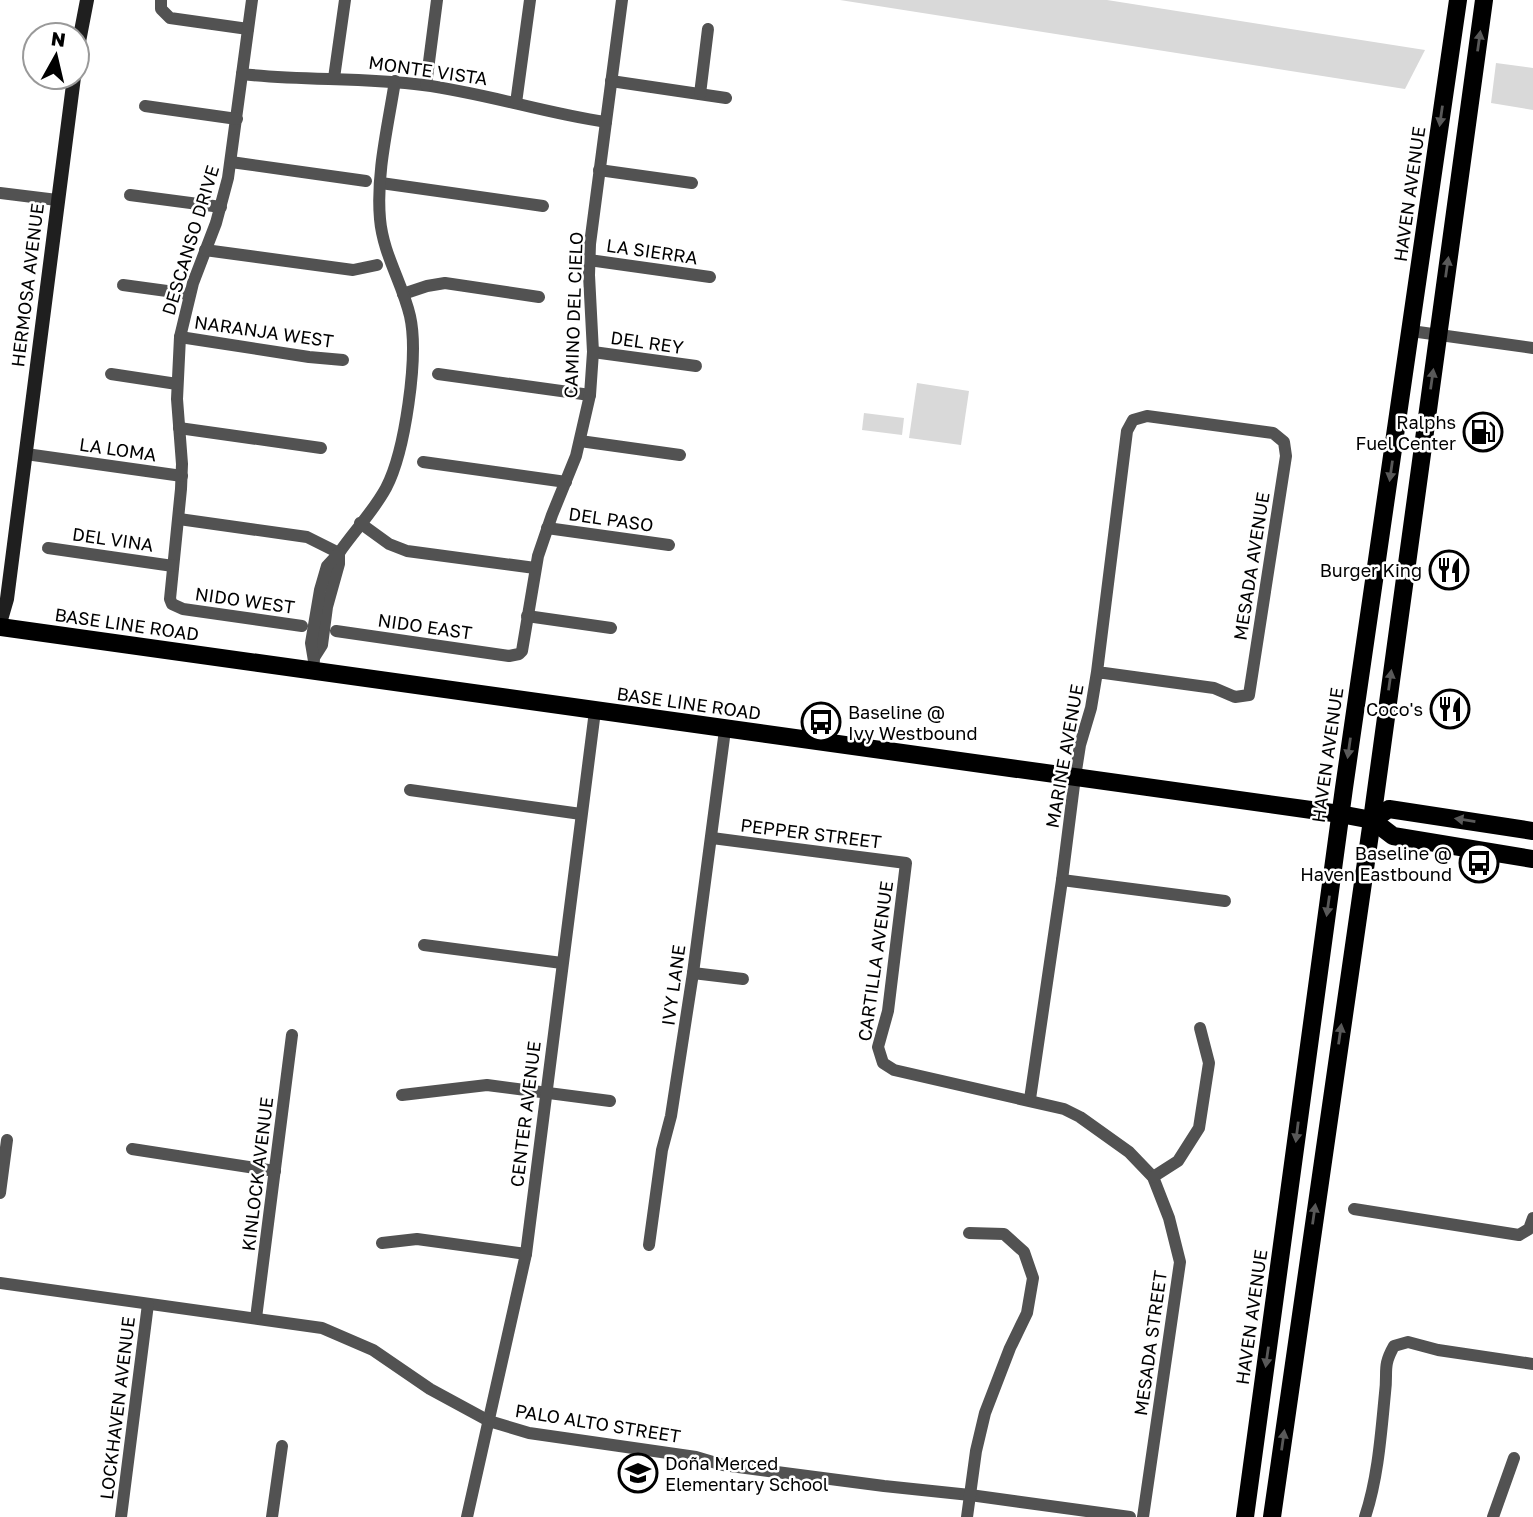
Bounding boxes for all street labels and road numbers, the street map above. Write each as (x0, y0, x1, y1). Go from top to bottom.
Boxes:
street label: MONTE VISTA (367, 51, 489, 89)
street label: HAVEN AVENUE (1389, 125, 1429, 263)
street label: DESCANSO DRIVE (157, 162, 223, 318)
street label: HERMOSA AVENUE (6, 202, 48, 368)
street label: CAMINO DEL CIELO (559, 231, 587, 399)
street label: LA SIERRA (605, 234, 699, 268)
street label: NARANJA WEST (193, 310, 335, 352)
street label: DEL REY (609, 326, 685, 358)
street label: LA LOMA (78, 433, 158, 465)
street label: MESADA AVENUE (1228, 490, 1274, 642)
street label: DEL PASO (567, 502, 655, 536)
street label: DEL VINA (71, 522, 155, 556)
street label: NIDO WEST (194, 582, 296, 618)
street label: BASE LINE ROAD (53, 603, 201, 645)
street label: NIDO EAST (376, 608, 474, 644)
street label: BASE LINE ROAD (615, 682, 763, 724)
street label: MARINE AVENUE (1041, 682, 1087, 830)
street label: HAVEN AVENUE (1307, 686, 1347, 824)
street label: PEPPER STREET (739, 813, 883, 853)
street label: CARTILLA AVENUE (853, 879, 897, 1043)
street label: IVY LANE (656, 943, 690, 1027)
street label: CENTER AVENUE (505, 1040, 545, 1188)
street label: KINLOCK AVENUE (237, 1096, 277, 1252)
street label: HAVEN AVENUE (1231, 1248, 1271, 1386)
street label: MESADA STREET (1129, 1269, 1171, 1417)
street label: LOCKHAVEN AVENUE (95, 1315, 139, 1501)
street label: PALO ALTO STREET (514, 1399, 682, 1447)

